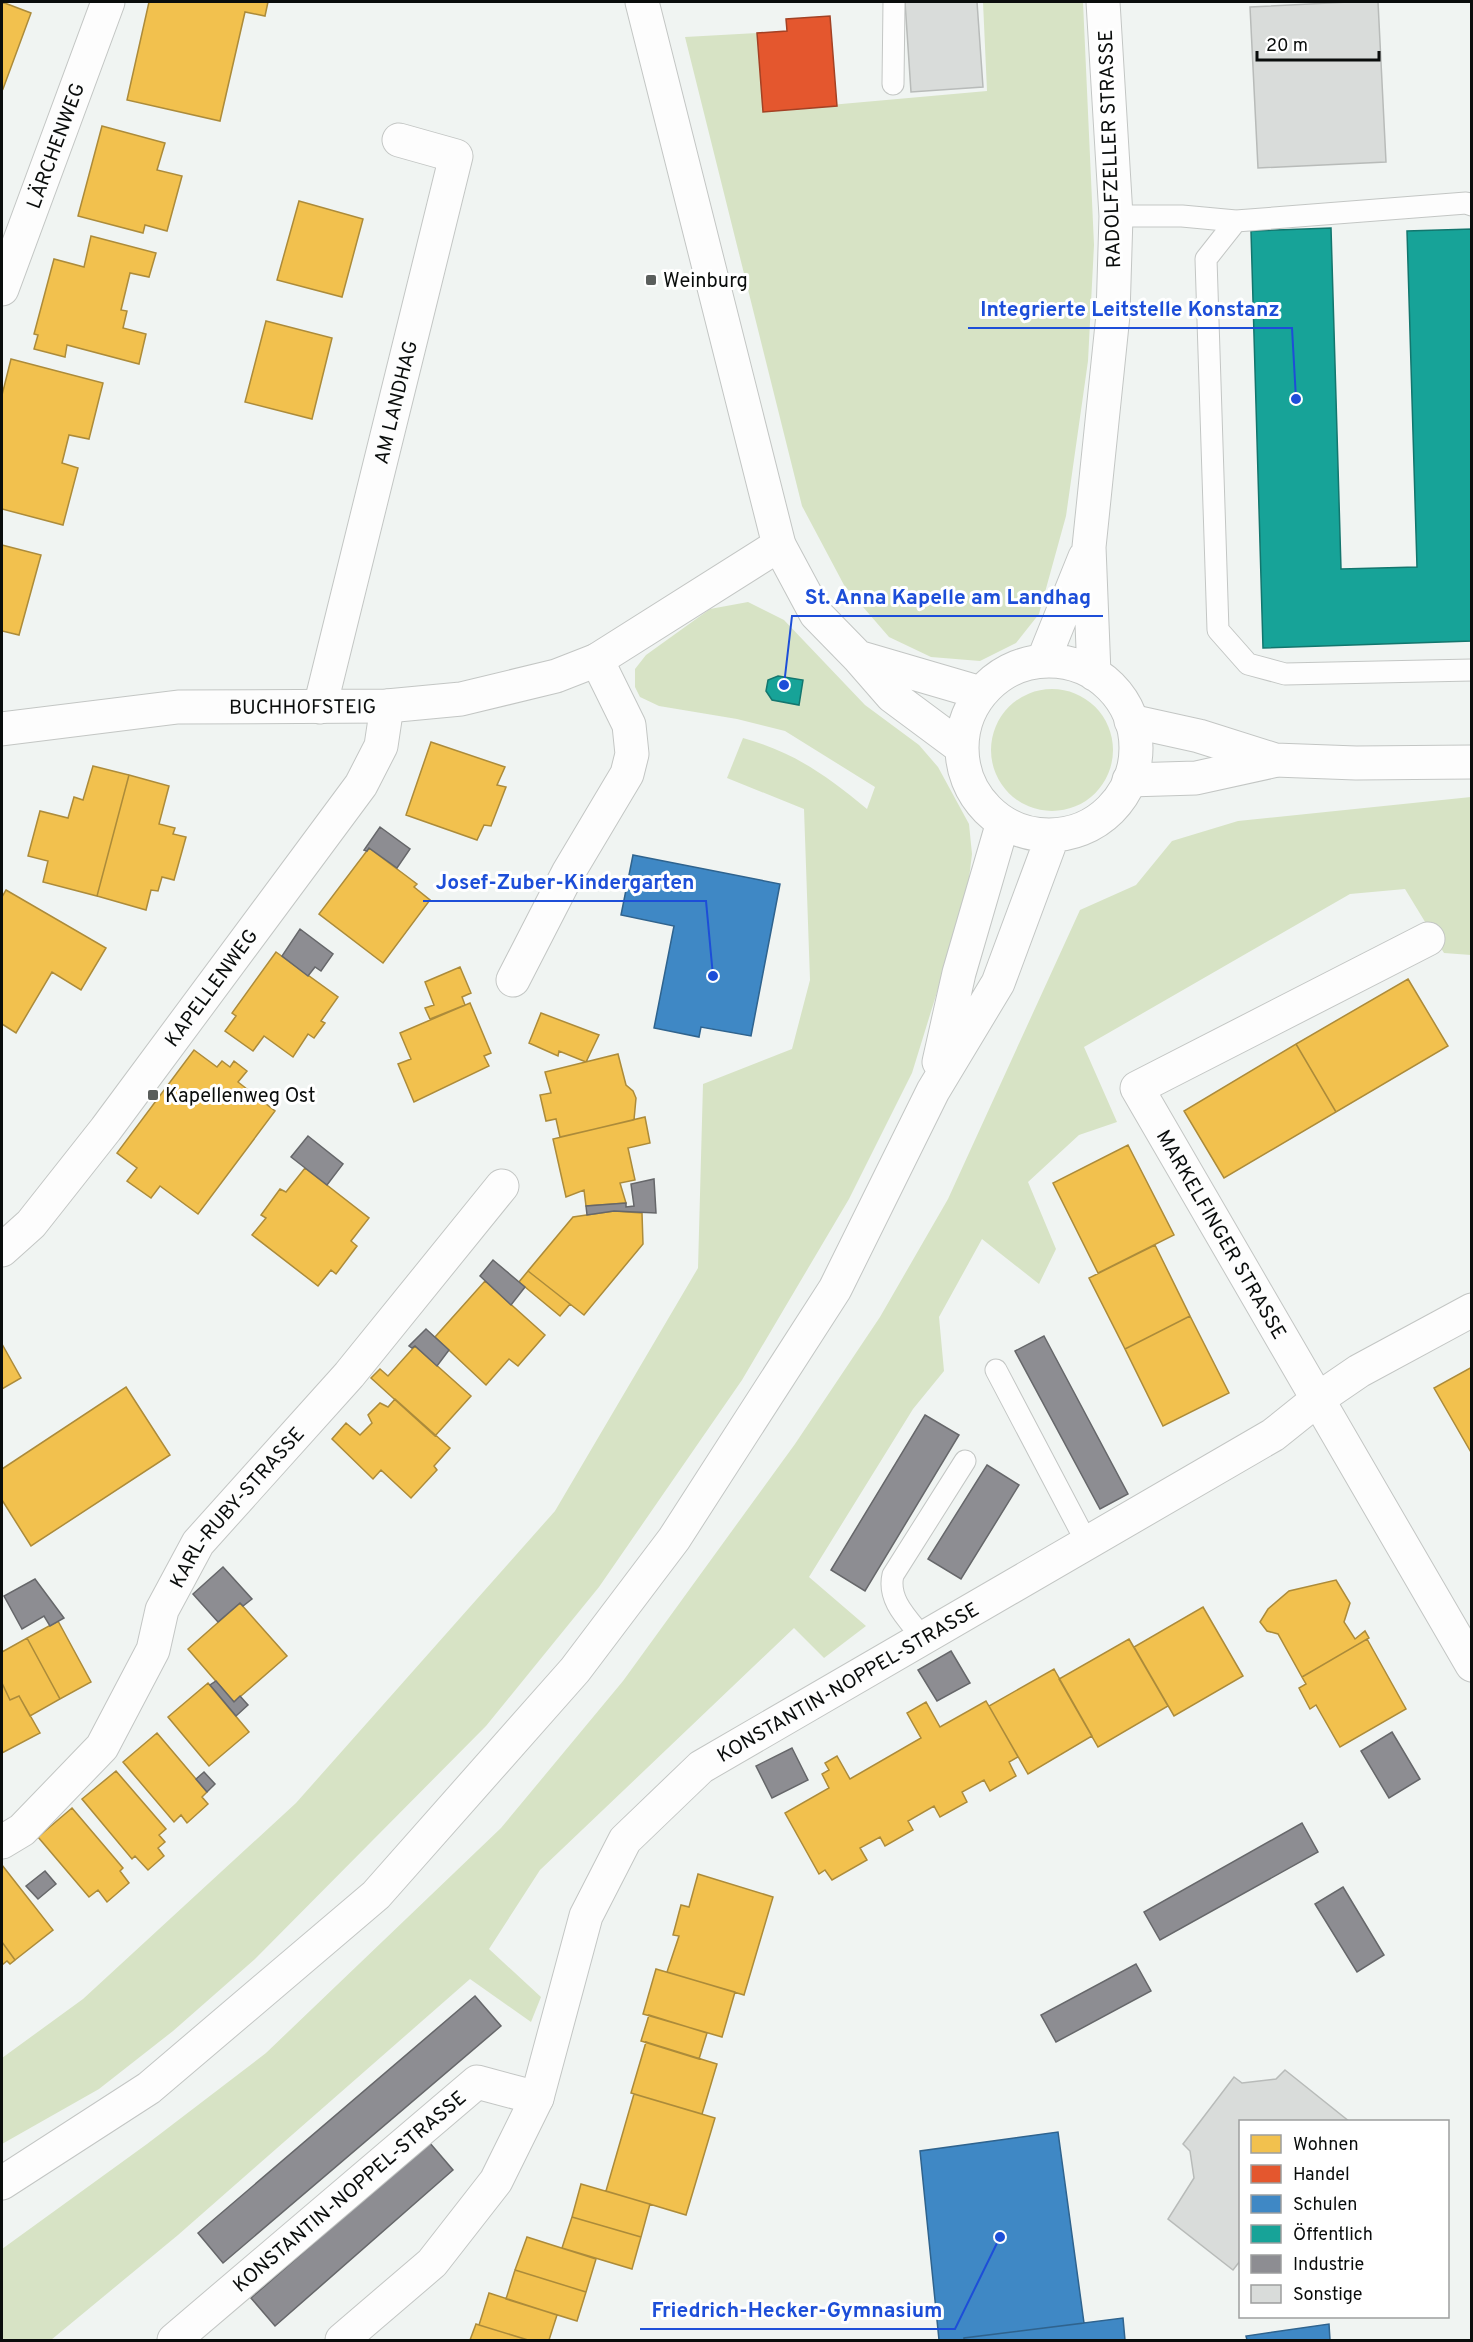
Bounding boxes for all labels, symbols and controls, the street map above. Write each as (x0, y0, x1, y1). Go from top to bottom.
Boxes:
scale bar (1257, 24, 1378, 62)
street label: RADOLFZELLER STRASSE (1094, 29, 1128, 269)
text: 20 m (1266, 35, 1308, 58)
street label: LÄRCHENWEG (22, 80, 92, 213)
place label: Weinburg (663, 269, 748, 295)
marker: Weinburg (644, 273, 658, 287)
callout: Integrierte Leitstelle Konstanz (968, 289, 1292, 328)
text: Integrierte Leitstelle Konstanz (980, 297, 1280, 324)
street label: AM LANDHAG (369, 338, 425, 467)
callout: St. Anna Kapelle am Landhag (792, 577, 1103, 616)
text: St. Anna Kapelle am Landhag (805, 585, 1091, 612)
street label: BUCHHOFSTEIG (229, 695, 376, 722)
callout: Josef-Zuber-Kindergarten (423, 862, 706, 901)
text: Josef-Zuber-Kindergarten (436, 870, 694, 897)
street label: KAPELLENWEG (160, 925, 265, 1053)
place label: Kapellenweg Ost (165, 1084, 316, 1110)
marker: Kapellenweg Ost (146, 1088, 160, 1102)
street label: MARKELFINGER STRASSE (1149, 1126, 1291, 1345)
street label: KARL-RUBY-STRASSE (165, 1422, 311, 1593)
street label: KONSTANTIN-NOPPEL-STRASSE (713, 1597, 984, 1770)
street label: KONSTANTIN-NOPPEL-STRASSE (228, 2086, 473, 2299)
legend (1239, 2120, 1449, 2318)
text: Wohnen (1293, 2134, 1359, 2157)
text: Handel (1293, 2164, 1350, 2187)
text: Schulen (1293, 2194, 1357, 2217)
text: Öffentlich (1293, 2222, 1373, 2247)
text: Industrie (1293, 2254, 1364, 2277)
text: Sonstige (1293, 2284, 1363, 2307)
callout: Friedrich-Hecker-Gymnasium (640, 2290, 955, 2329)
text: Friedrich-Hecker-Gymnasium (651, 2298, 943, 2325)

